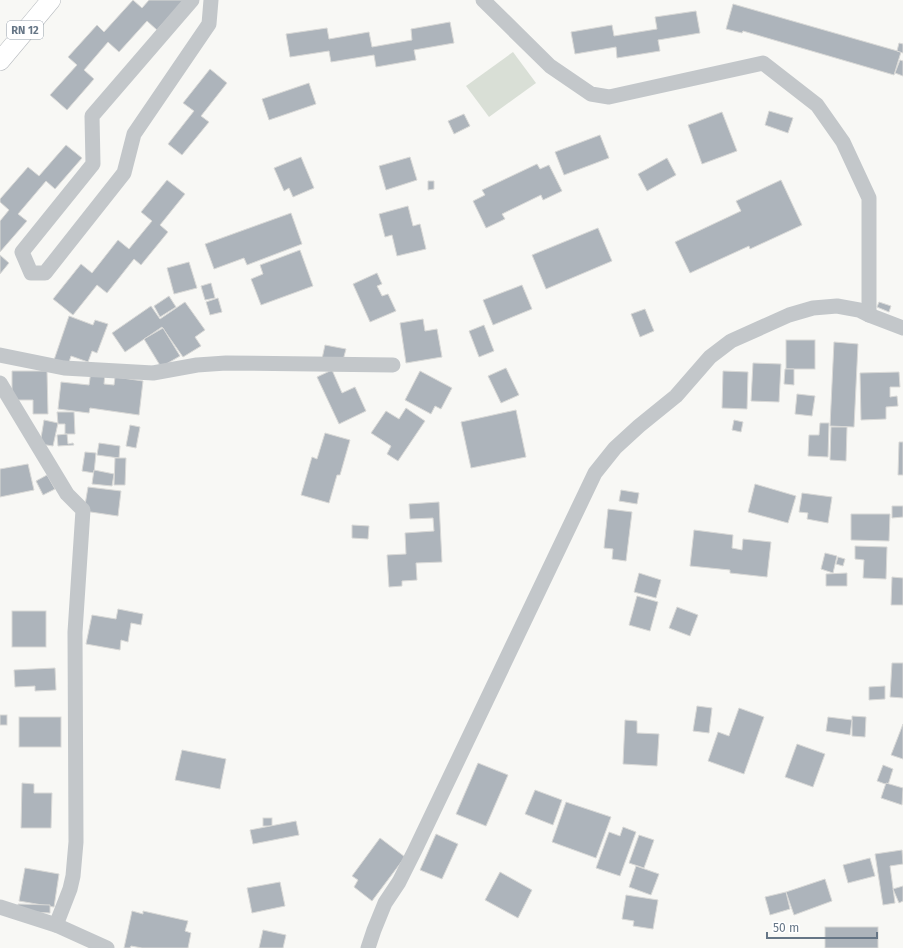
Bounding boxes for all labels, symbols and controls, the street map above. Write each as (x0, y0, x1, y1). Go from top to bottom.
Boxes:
road number: RN 12 (7, 21, 43, 39)
scale bar (767, 914, 877, 940)
text: 50 m (773, 921, 799, 935)

